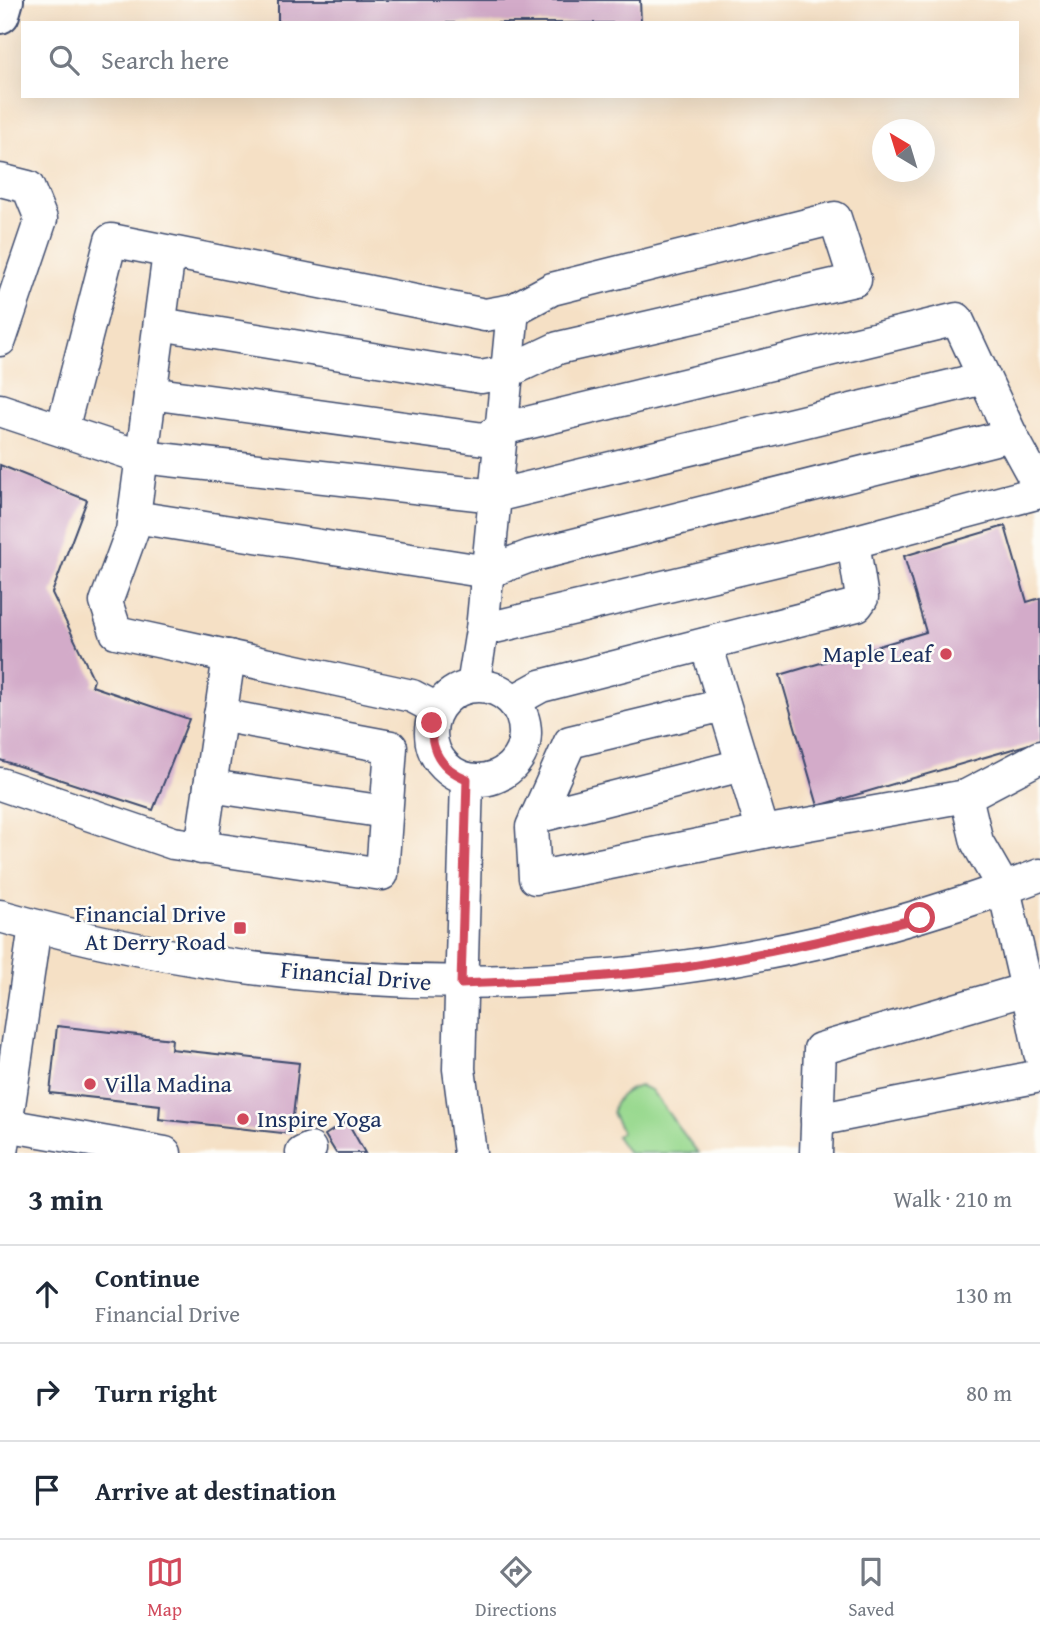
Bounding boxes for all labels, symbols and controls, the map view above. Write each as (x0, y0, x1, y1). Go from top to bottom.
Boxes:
search box (21, 21, 1019, 98)
text: Search here (101, 40, 229, 79)
icon: search (45, 41, 83, 79)
north arrow (872, 119, 935, 182)
place label: Maple Leaf (823, 636, 934, 671)
marker: Maple Leaf (938, 646, 954, 662)
route end (416, 707, 447, 738)
place label: Financial Drive At Derry Road (75, 896, 226, 959)
route start (904, 902, 935, 933)
marker: Financial Drive At Derry Road (232, 920, 248, 936)
street label: Financial Drive (279, 951, 433, 1000)
place label: Villa Madina (104, 1066, 233, 1101)
marker: Villa Madina (82, 1076, 98, 1092)
place label: Inspire Yoga (257, 1101, 382, 1136)
marker: Inspire Yoga (235, 1111, 251, 1127)
text: 3 min (28, 1177, 103, 1221)
text: Walk · 210 m (893, 1182, 1012, 1215)
text: Continue (95, 1258, 200, 1297)
icon: ahead (28, 1275, 66, 1313)
text: 130 m (955, 1278, 1012, 1311)
text: Financial Drive (95, 1297, 240, 1330)
icon: right (28, 1373, 66, 1411)
text: Turn right (95, 1373, 217, 1412)
text: 80 m (966, 1376, 1012, 1409)
icon: arrive (28, 1471, 66, 1509)
text: Arrive at destination (95, 1471, 336, 1510)
tab: Map (146, 1553, 184, 1623)
tab: Directions (475, 1553, 557, 1623)
tab: Saved (848, 1553, 894, 1623)

